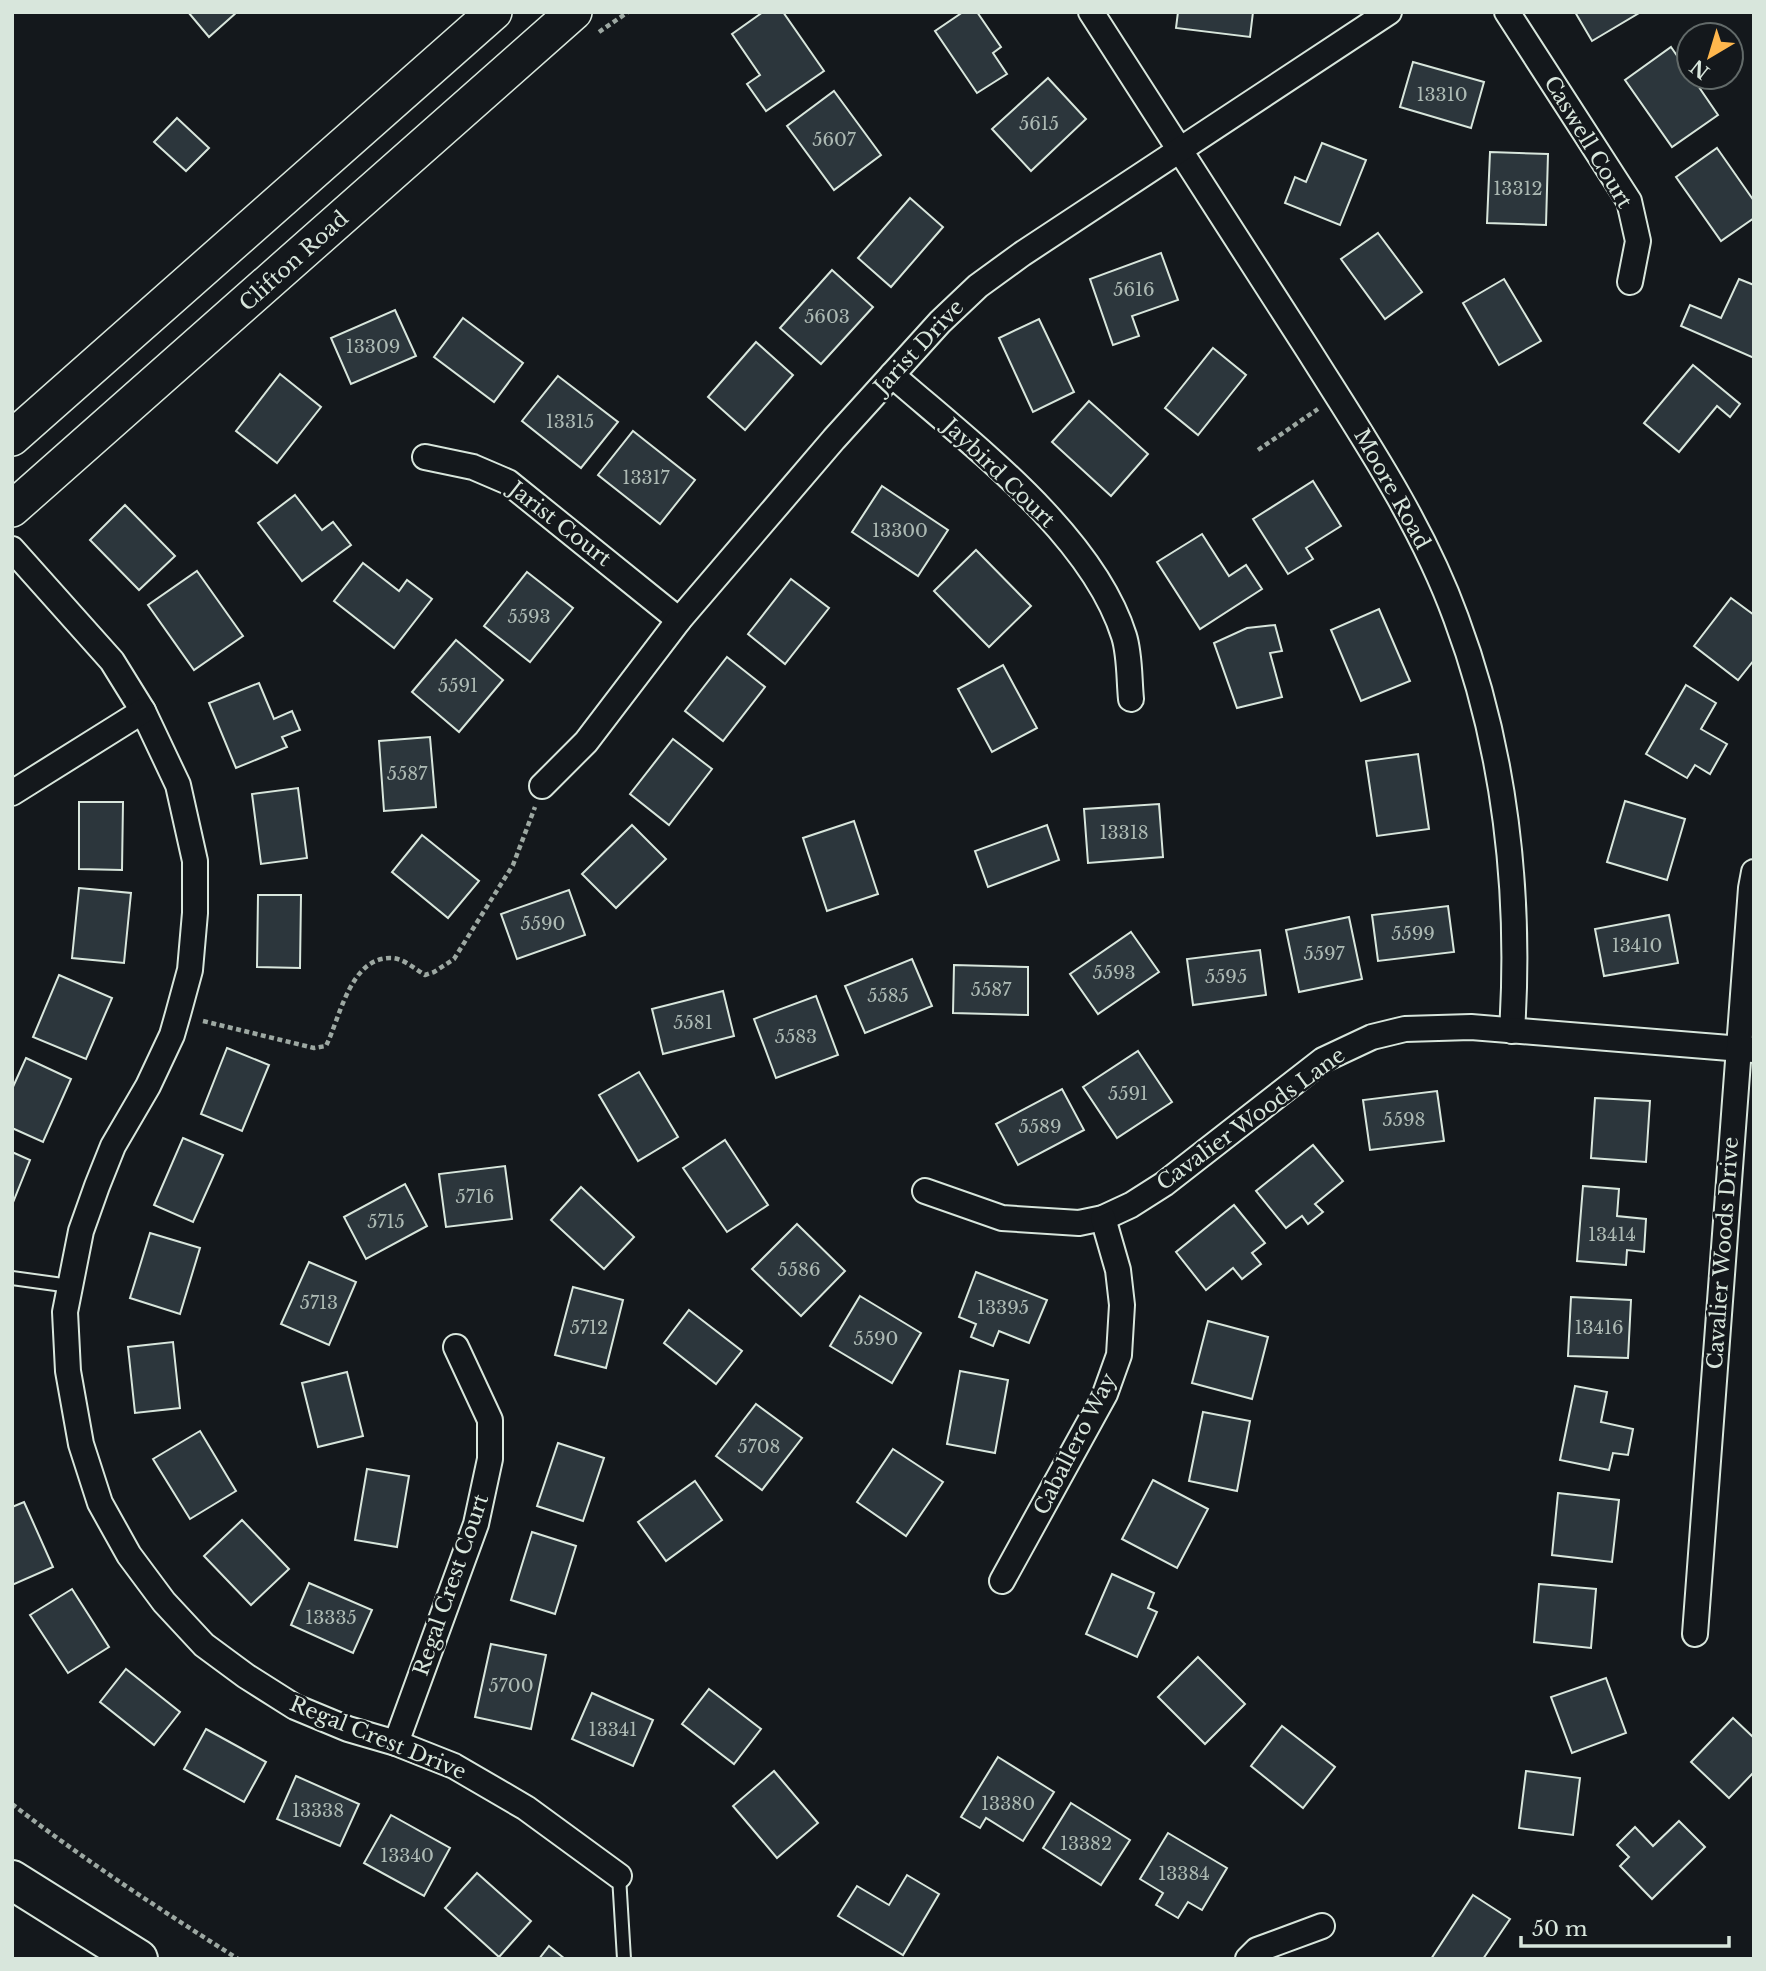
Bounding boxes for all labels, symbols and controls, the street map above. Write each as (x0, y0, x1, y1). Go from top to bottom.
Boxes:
north arrow (1675, 21, 1745, 91)
text: N (1686, 54, 1714, 84)
street label: Caswell Court (1538, 71, 1638, 213)
house number: 13310 (1416, 84, 1468, 106)
house number: 5615 (1019, 113, 1059, 135)
house number: 5607 (812, 129, 857, 151)
house number: 13312 (1493, 178, 1543, 200)
street label: Clifton Road (234, 205, 354, 317)
house number: 5616 (1113, 279, 1155, 301)
street label: Jarist Drive (867, 294, 969, 402)
house number: 5603 (804, 306, 850, 328)
house number: 13309 (346, 336, 400, 358)
house number: 13315 (546, 411, 594, 433)
street label: Jaybird Court (935, 411, 1060, 533)
street label: Moore Road (1348, 424, 1436, 554)
house number: 13317 (622, 467, 671, 489)
street label: Jarist Court (501, 474, 616, 572)
house number: 13300 (872, 520, 928, 542)
house number: 5593 (507, 606, 551, 628)
house number: 5591 (438, 675, 478, 697)
house number: 5587 (387, 763, 428, 785)
house number: 13318 (1099, 822, 1149, 844)
house number: 5590 (521, 913, 565, 935)
house number: 5599 (1391, 923, 1435, 945)
house number: 13410 (1612, 935, 1662, 957)
house number: 5597 (1303, 943, 1345, 965)
house number: 5593 (1092, 962, 1136, 984)
house number: 5595 (1205, 966, 1247, 988)
house number: 5587 (971, 979, 1012, 1001)
house number: 5585 (867, 985, 909, 1007)
house number: 5581 (673, 1012, 713, 1034)
house number: 5583 (775, 1026, 817, 1048)
street label: Cavalier Woods Lane (1152, 1042, 1350, 1196)
house number: 5591 (1108, 1083, 1148, 1105)
house number: 5598 (1383, 1109, 1425, 1131)
house number: 5589 (1019, 1116, 1061, 1138)
street label: Cavalier Woods Drive (1702, 1136, 1744, 1370)
house number: 5716 (456, 1186, 494, 1208)
house number: 5715 (367, 1211, 405, 1233)
house number: 13414 (1588, 1224, 1636, 1246)
house number: 5586 (778, 1259, 820, 1281)
house number: 5713 (300, 1292, 338, 1314)
house number: 13395 (977, 1297, 1029, 1319)
house number: 5712 (570, 1317, 608, 1339)
house number: 13416 (1574, 1317, 1624, 1339)
house number: 5590 (854, 1328, 898, 1350)
street label: Caballero Way (1028, 1368, 1122, 1519)
house number: 5708 (737, 1436, 781, 1458)
street label: Regal Crest Court (408, 1491, 494, 1679)
house number: 13335 (305, 1607, 357, 1629)
house number: 5700 (489, 1675, 533, 1697)
street label: Regal Crest Drive (286, 1691, 470, 1785)
house number: 13341 (589, 1719, 637, 1741)
house number: 13380 (981, 1793, 1035, 1815)
house number: 13338 (292, 1800, 344, 1822)
house number: 13382 (1060, 1833, 1112, 1855)
house number: 13340 (380, 1845, 434, 1867)
house number: 13384 (1158, 1863, 1210, 1885)
scale bar (1521, 1904, 1729, 1948)
text: 50 m (1532, 1916, 1588, 1942)

